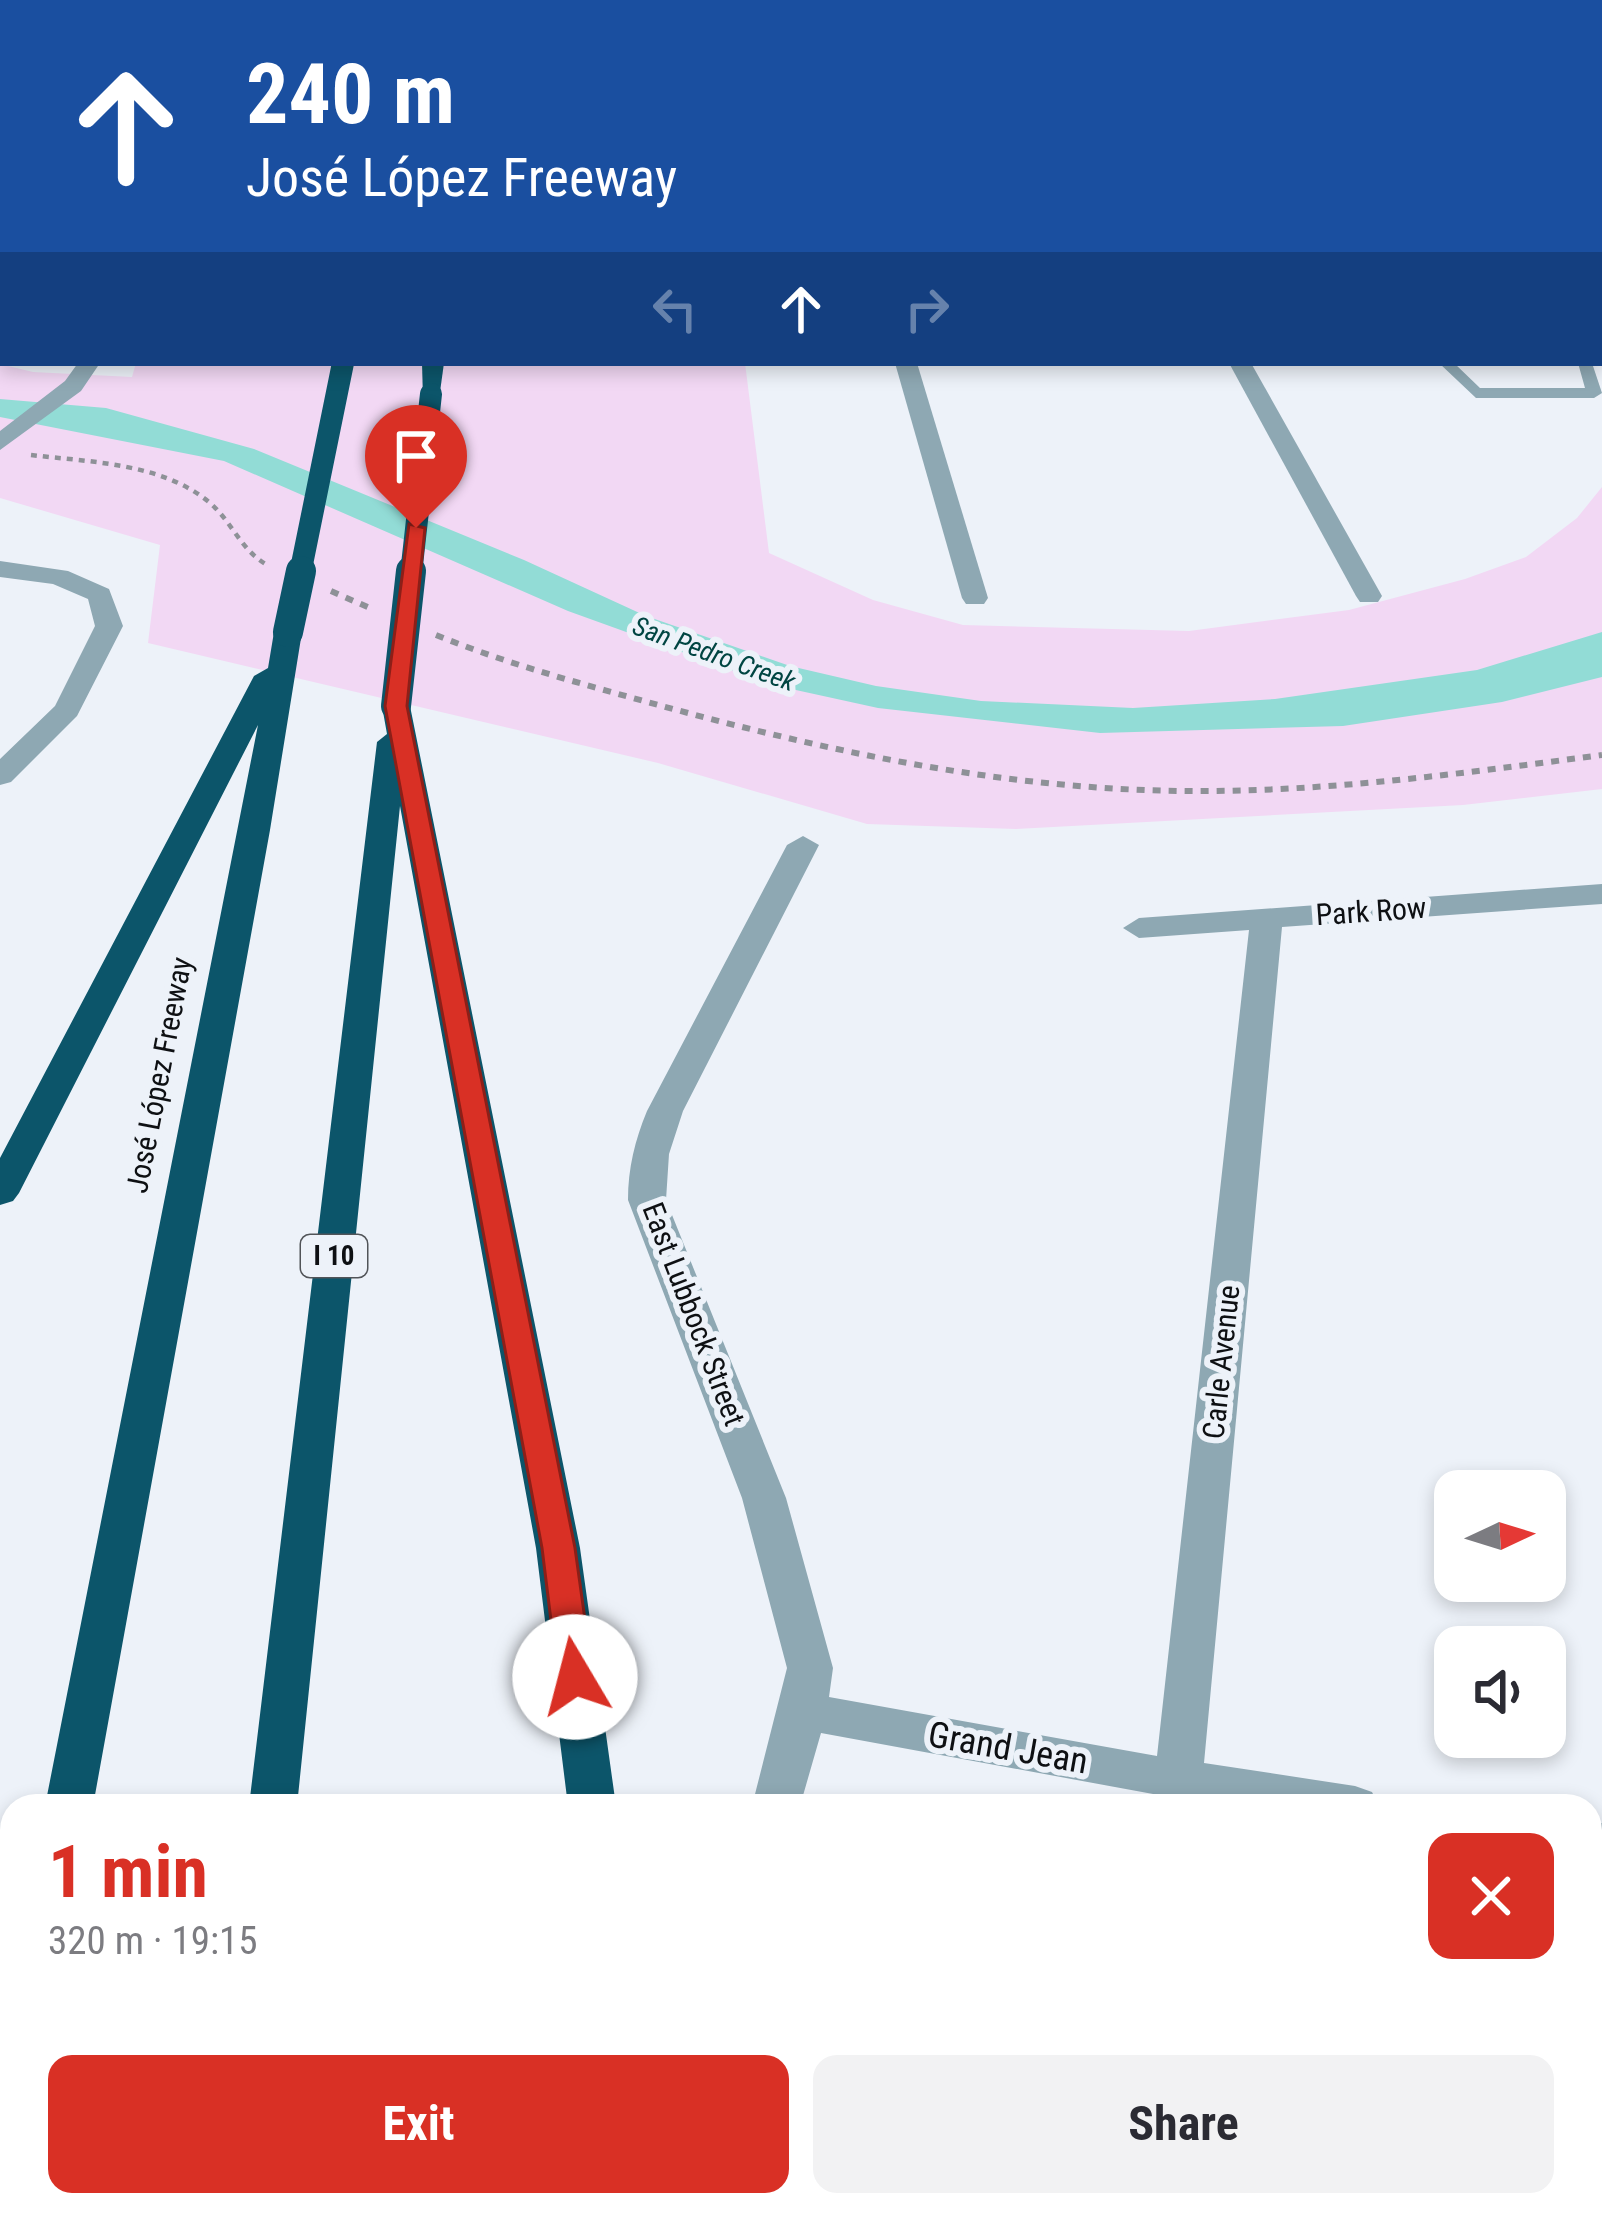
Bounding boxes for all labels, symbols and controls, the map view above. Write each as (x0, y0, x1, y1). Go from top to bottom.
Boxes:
text: 240 m (246, 45, 455, 144)
icon: ahead (48, 48, 204, 204)
text: José López Freeway (246, 146, 677, 209)
icon: left (642, 276, 708, 342)
icon: ahead (768, 276, 834, 342)
icon: right (894, 276, 960, 342)
pin (365, 405, 467, 528)
icon: arrive (383, 423, 449, 489)
water label: San Pedro Creek (628, 610, 801, 699)
street label: Park Row (1314, 890, 1428, 932)
street label: José López Freeway (119, 954, 199, 1196)
street label: East Lubbock Street (635, 1198, 753, 1430)
road number: I 10 (301, 1235, 367, 1277)
street label: Carle Avenue (1196, 1283, 1246, 1441)
north arrow (1434, 1470, 1566, 1602)
map controls (1434, 1470, 1566, 1758)
position arrow (512, 1614, 638, 1740)
button: sound (1434, 1626, 1566, 1758)
street label: Grand Jean (925, 1713, 1091, 1783)
text: 1 min (48, 1830, 208, 1915)
button: close (1428, 1833, 1554, 1959)
text: 320 m · 19:15 (48, 1918, 258, 1964)
button: Exit (48, 2055, 789, 2193)
button: Share (813, 2055, 1554, 2193)

